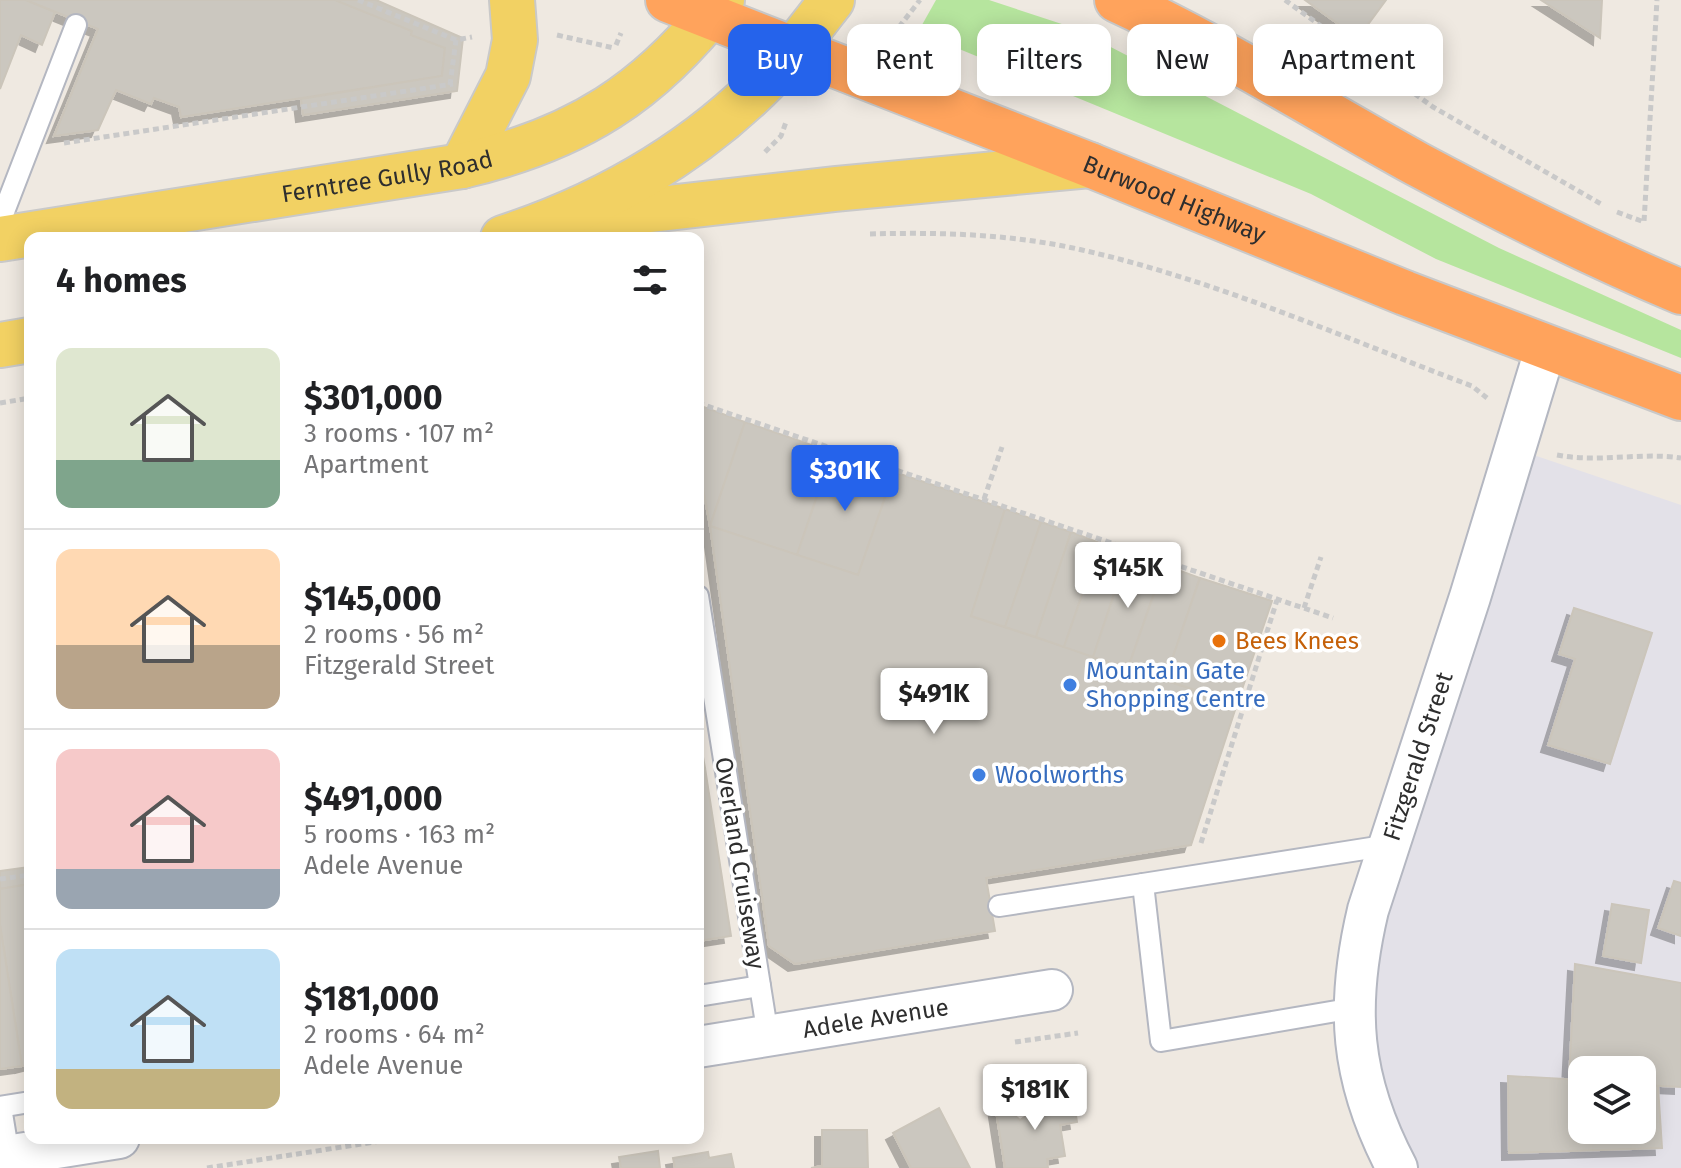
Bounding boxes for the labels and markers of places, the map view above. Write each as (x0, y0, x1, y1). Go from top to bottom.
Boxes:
pin: $301K (789, 445, 901, 513)
pin: $145K (1072, 542, 1184, 610)
place label: Bees Knees (1235, 627, 1359, 655)
marker: Bees Knees (1210, 632, 1228, 650)
place label: Mountain Gate Shopping Centre (1086, 657, 1266, 713)
pin: $491K (878, 668, 990, 736)
marker: Mountain Gate Shopping Centre (1061, 676, 1079, 694)
place label: Woolworths (995, 761, 1124, 789)
marker: Woolworths (970, 766, 988, 784)
pin: $181K (979, 1064, 1091, 1132)

